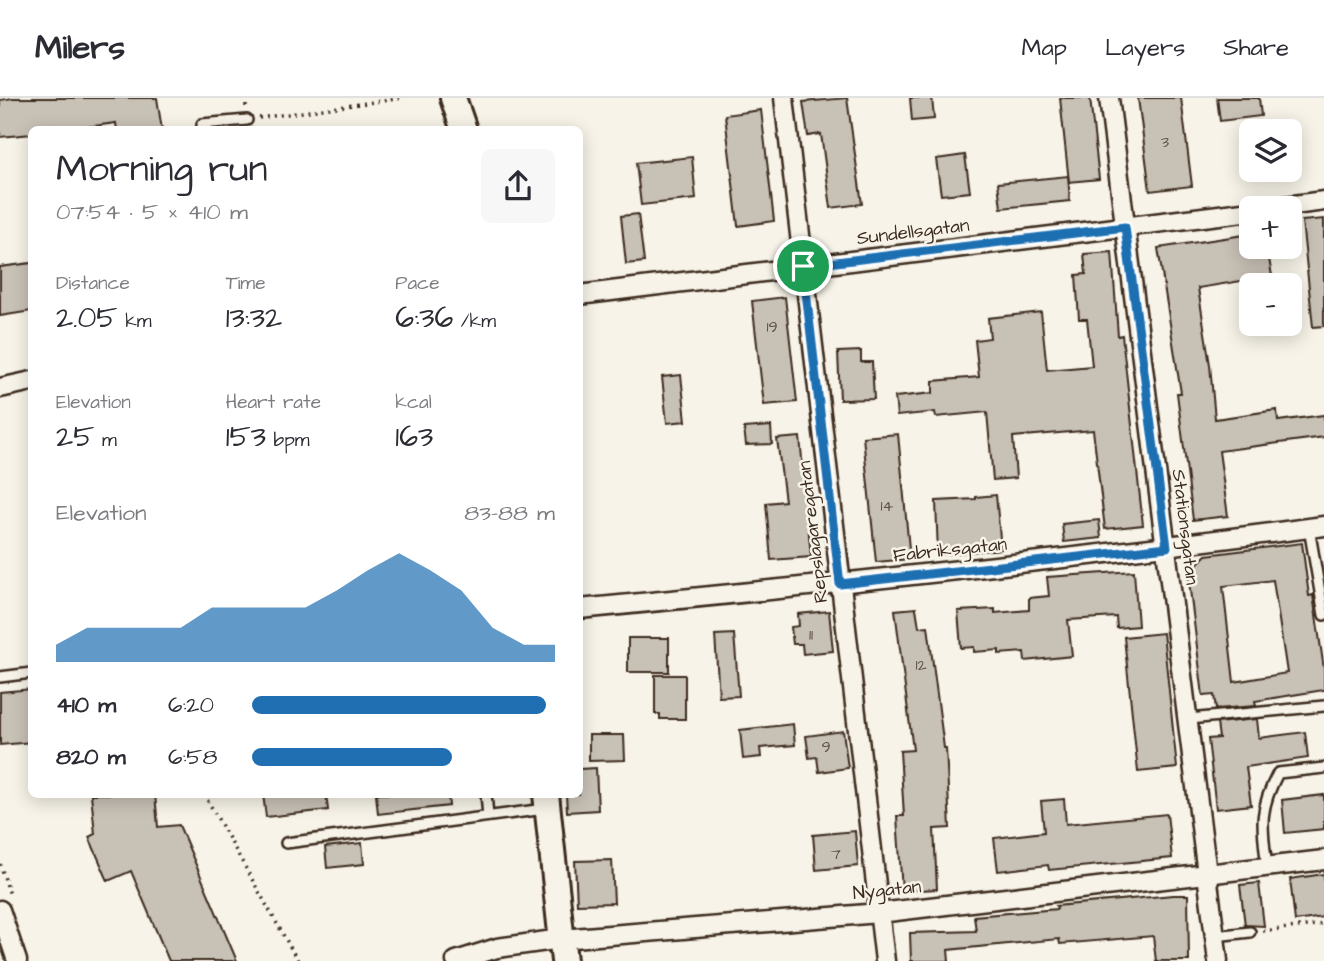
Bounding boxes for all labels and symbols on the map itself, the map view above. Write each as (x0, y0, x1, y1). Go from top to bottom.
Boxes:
house number: 3 (1161, 131, 1169, 153)
street label: Sundellsgatan (855, 212, 971, 253)
pin (773, 236, 833, 296)
house number: 19 (766, 316, 778, 338)
street label: Repslagaregatan (791, 459, 836, 605)
street label: Stationsgatan (1164, 468, 1205, 586)
house number: 14 (881, 495, 894, 517)
street label: Fabriksgatan (892, 531, 1008, 570)
house number: 11 (809, 624, 813, 646)
house number: 12 (915, 654, 927, 676)
house number: 9 (821, 736, 831, 758)
house number: 7 (831, 843, 841, 865)
street label: Nygatan (851, 873, 923, 908)

